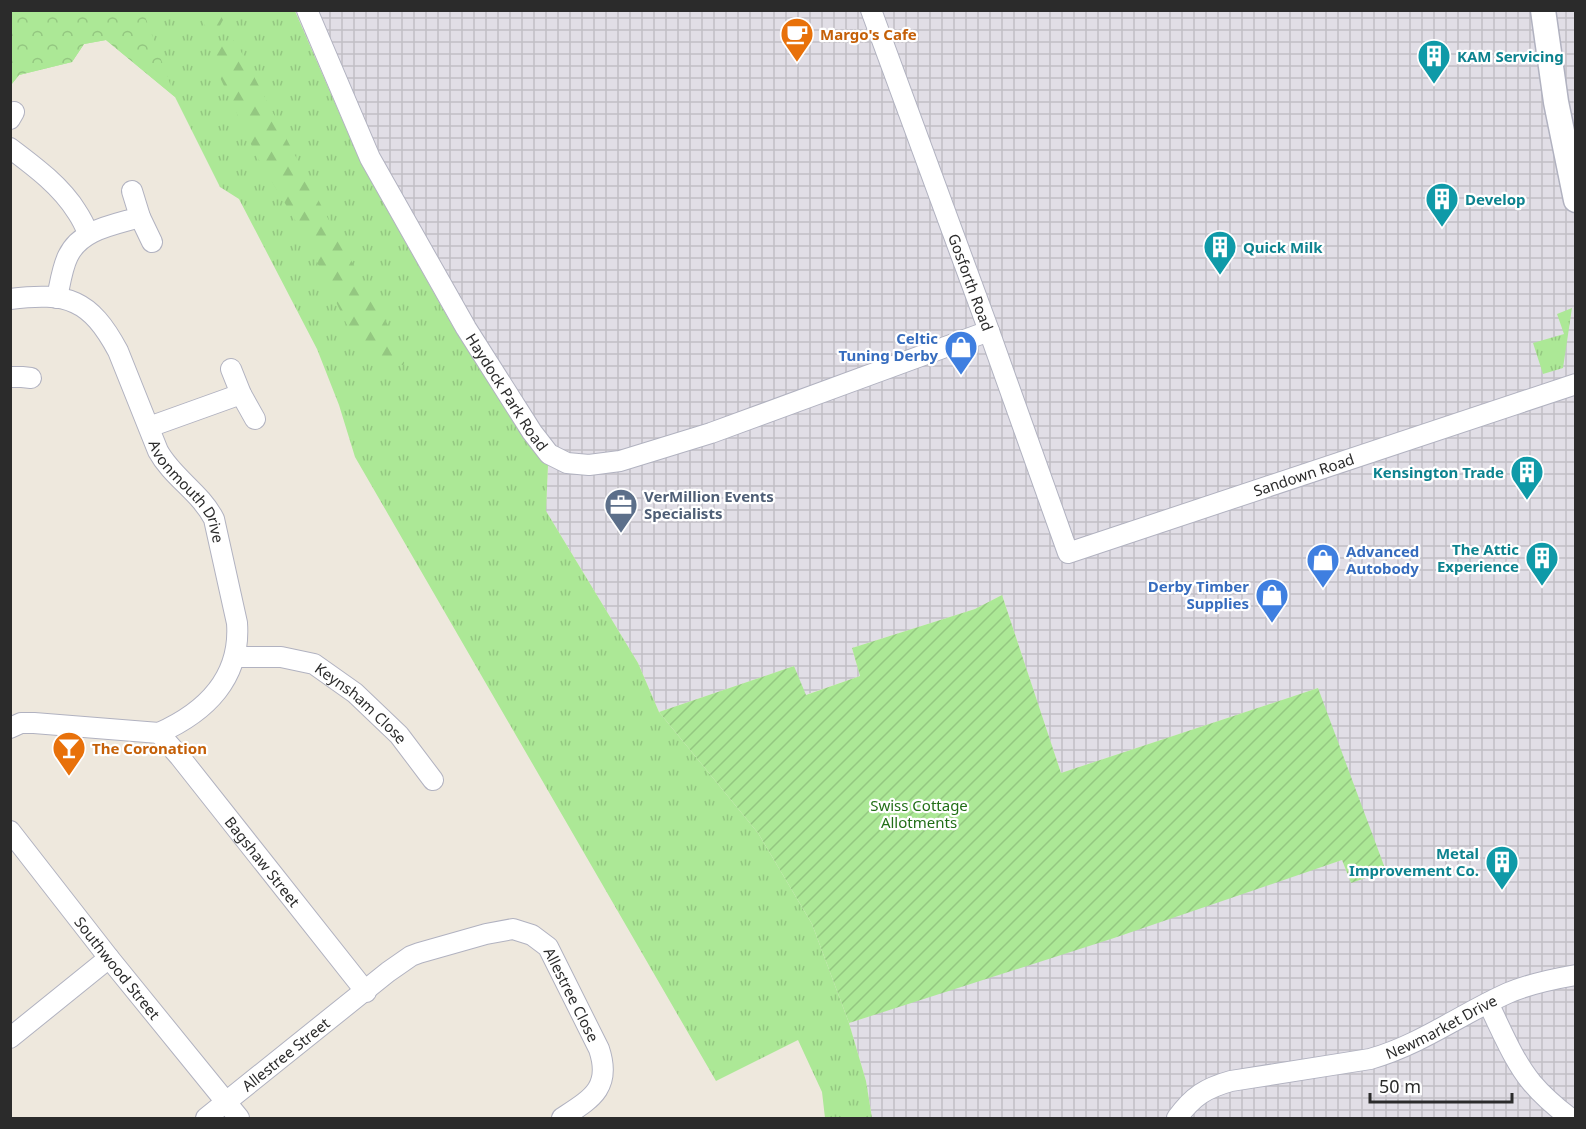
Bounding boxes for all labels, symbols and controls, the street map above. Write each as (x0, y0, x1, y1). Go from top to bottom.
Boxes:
cafe icon: Margo's Cafe (779, 16, 815, 63)
place label: Margo's Cafe (820, 24, 917, 44)
building icon: KAM Servicing (1416, 38, 1452, 85)
place label: KAM Servicing (1457, 46, 1564, 66)
building icon: Develop (1424, 181, 1460, 228)
place label: Develop (1465, 189, 1525, 209)
building icon: Quick Milk (1202, 229, 1238, 276)
street label: Gosforth Road (944, 231, 998, 334)
place label: Quick Milk (1243, 237, 1323, 257)
place label: Celtic Tuning Derby (839, 328, 938, 365)
street label: Haydock Park Road (462, 329, 553, 455)
shop icon: Celtic Tuning Derby (943, 329, 979, 376)
street label: Avonmouth Drive (145, 437, 229, 545)
street label: Sandown Road (1251, 449, 1357, 501)
building icon: Kensington Trade (1509, 454, 1545, 501)
place label: Kensington Trade (1373, 462, 1504, 482)
place label: VerMillion Events Specialists (644, 486, 774, 523)
office icon: VerMillion Events Specialists (603, 487, 639, 534)
place label: The Attic Experience (1437, 539, 1519, 576)
building icon: The Attic Experience (1524, 540, 1560, 587)
place label: Advanced Autobody (1346, 541, 1419, 578)
shop icon: Advanced Autobody (1305, 542, 1341, 589)
place label: Derby Timber Supplies (1148, 576, 1249, 613)
shop icon: Derby Timber Supplies (1254, 577, 1290, 624)
street label: Keynsham Close (311, 658, 412, 747)
bar icon: The Coronation (51, 730, 87, 777)
place label: The Coronation (92, 738, 207, 758)
park label: Swiss Cottage Allotments (870, 795, 968, 832)
street label: Bagshaw Street (221, 812, 305, 911)
place label: Metal Improvement Co. (1349, 843, 1479, 880)
building icon: Metal Improvement Co. (1484, 844, 1520, 891)
street label: Southwood Street (70, 912, 165, 1024)
street label: Allestree Close (540, 944, 604, 1045)
street label: Newmarket Drive (1382, 990, 1500, 1063)
street label: Allestree Street (238, 1013, 334, 1095)
scale bar (1370, 1066, 1512, 1104)
text: 50 m (1379, 1074, 1421, 1098)

